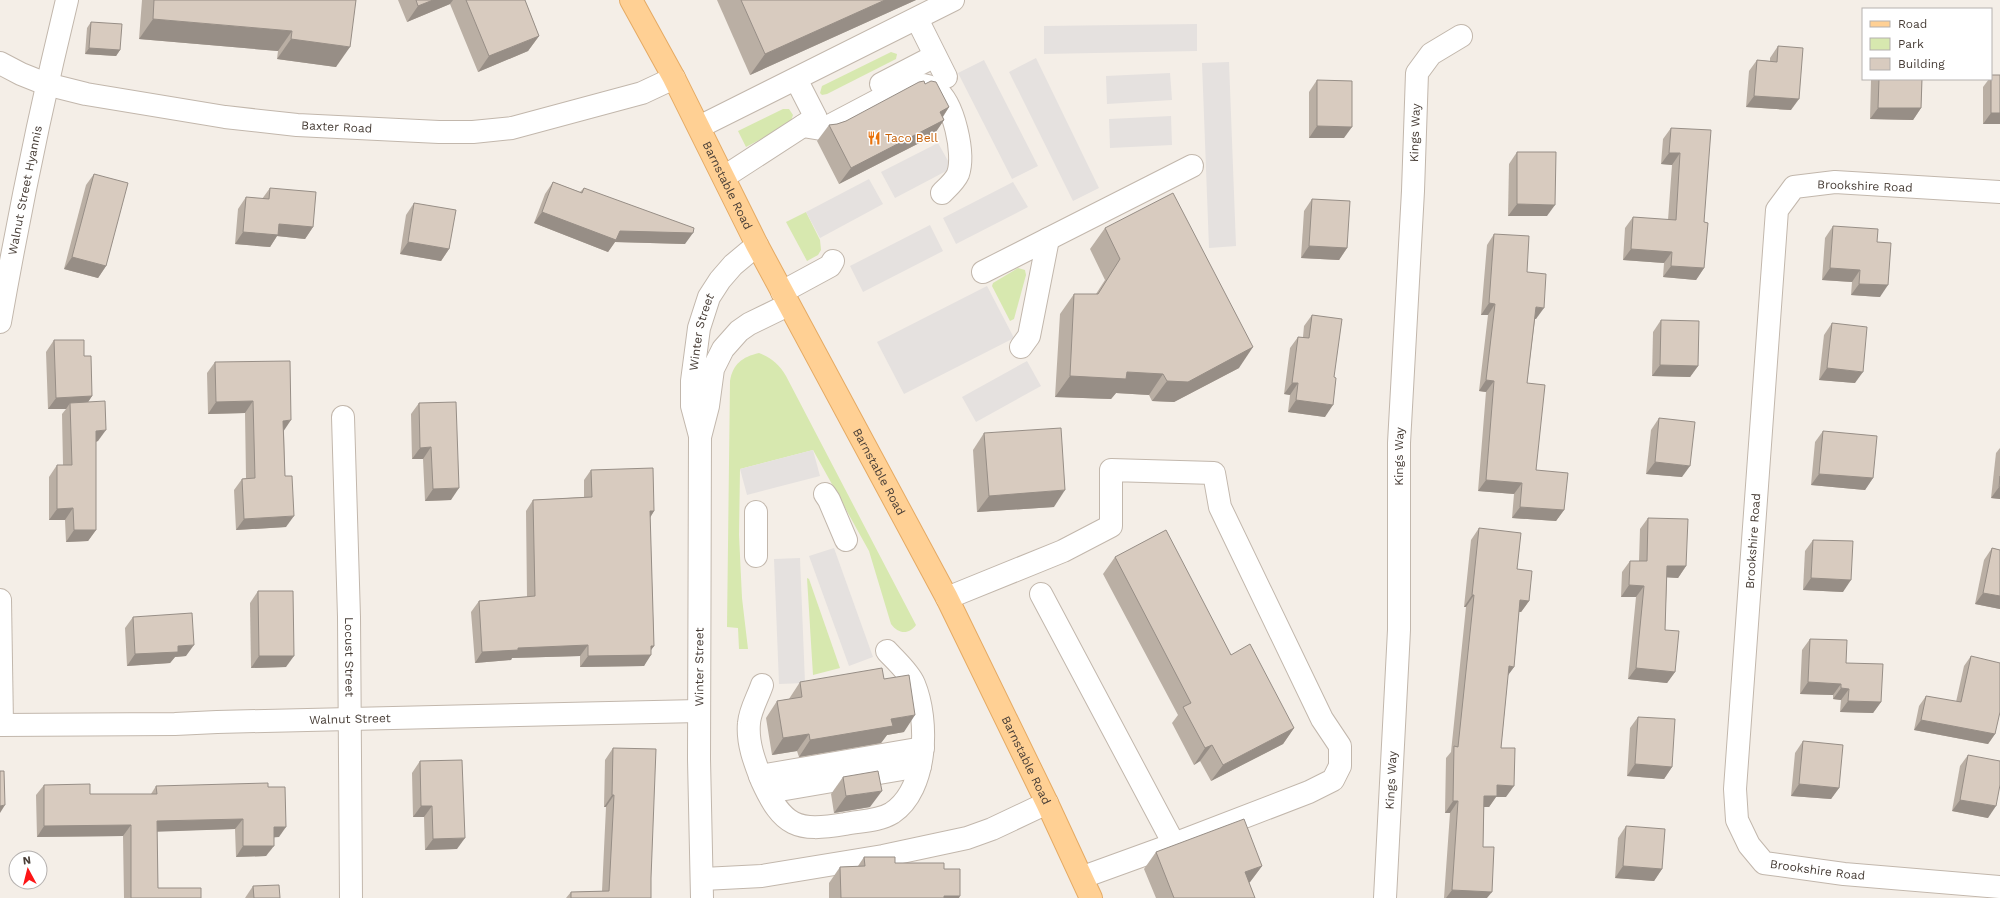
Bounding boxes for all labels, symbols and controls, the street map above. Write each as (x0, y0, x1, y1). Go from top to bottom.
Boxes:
legend (1862, 8, 1992, 80)
text: Road (1898, 17, 1927, 31)
text: Park (1898, 37, 1924, 51)
text: Building (1898, 57, 1945, 71)
street label: Kings Way (1407, 102, 1423, 162)
street label: Baxter Road (301, 118, 373, 136)
street label: Walnut Street Hyannis (5, 124, 45, 256)
restaurant icon: Taco Bell (866, 130, 882, 146)
place label: Taco Bell (885, 131, 938, 145)
street label: Barnstable Road (700, 139, 755, 232)
street label: Brookshire Road (1817, 177, 1913, 195)
street label: Winter Street (686, 290, 717, 372)
street label: Barnstable Road (850, 426, 908, 518)
street label: Kings Way (1392, 426, 1407, 486)
street label: Brookshire Road (1743, 493, 1763, 589)
street label: Locust Street (342, 617, 357, 697)
street label: Winter Street (692, 628, 706, 707)
street label: Walnut Street (309, 711, 391, 727)
street label: Barnstable Road (999, 714, 1054, 807)
street label: Kings Way (1383, 750, 1400, 810)
north arrow (8, 850, 48, 890)
text: N (22, 854, 32, 868)
street label: Brookshire Road (1769, 857, 1866, 883)

